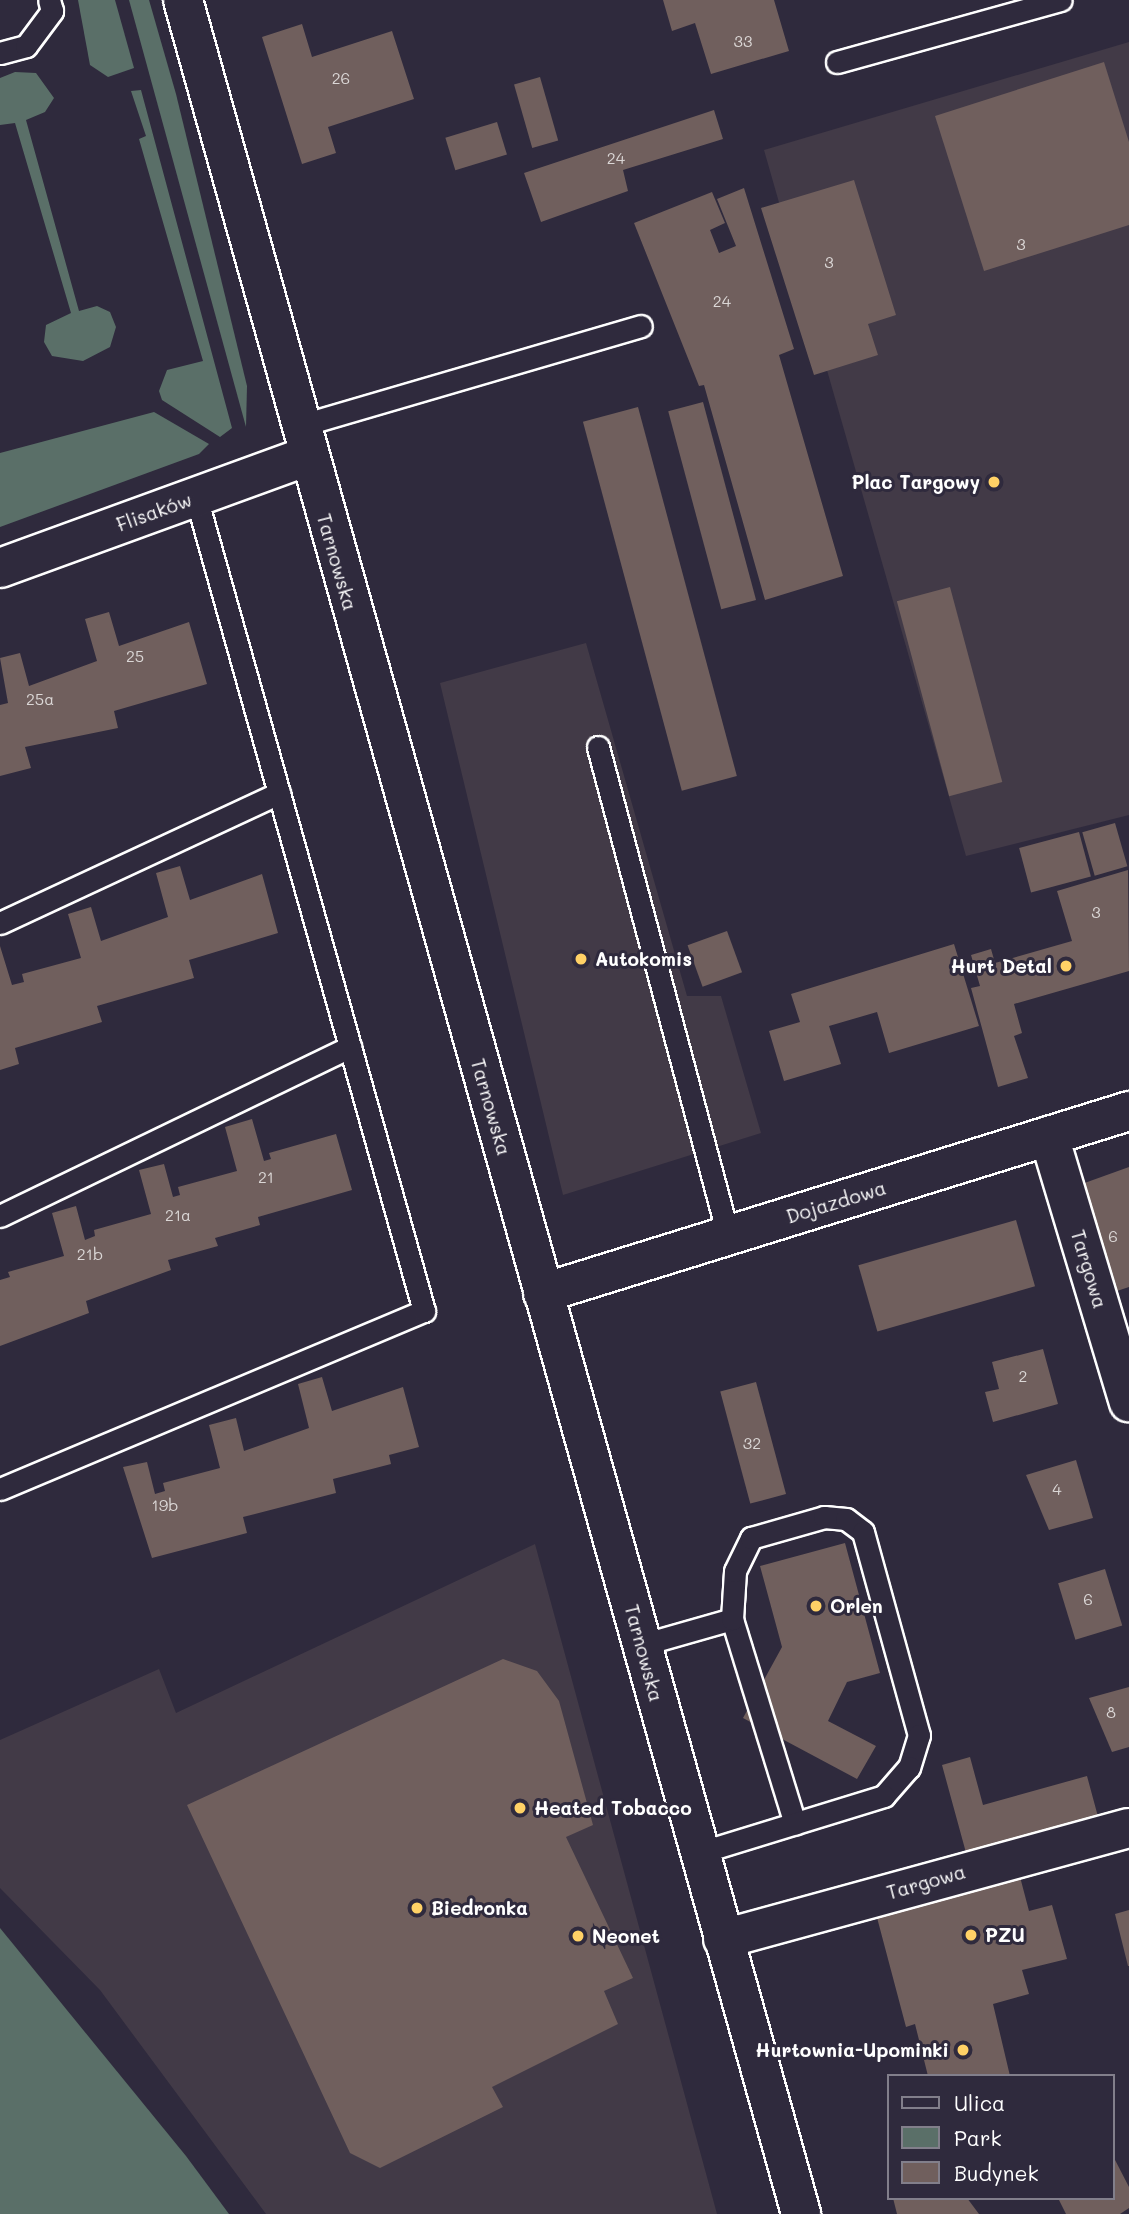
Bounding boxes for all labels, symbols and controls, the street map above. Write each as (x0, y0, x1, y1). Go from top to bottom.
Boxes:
house number: 33 (734, 31, 752, 51)
house number: 26 (332, 68, 350, 88)
house number: 24 (607, 148, 625, 168)
house number: 3 (1016, 234, 1026, 254)
house number: 3 (824, 252, 834, 272)
house number: 24 (713, 291, 731, 311)
place label: Plac Targowy (851, 471, 980, 493)
marker: Plac Targowy (986, 474, 1002, 490)
street label: Flisaków (113, 488, 195, 536)
street label: Tarnowska (312, 511, 362, 613)
house number: 25 (126, 646, 144, 666)
house number: 25a (26, 689, 54, 709)
house number: 3 (1091, 902, 1101, 922)
place label: Autokomis (595, 948, 692, 970)
marker: Autokomis (573, 951, 589, 967)
place label: Hurt Detal (950, 955, 1052, 977)
marker: Hurt Detal (1058, 958, 1074, 974)
street label: Tarnowska (466, 1056, 516, 1158)
house number: 21 (258, 1167, 274, 1187)
street label: Dojazdowa (783, 1176, 889, 1228)
house number: 21a (165, 1205, 191, 1225)
house number: 6 (1108, 1226, 1118, 1246)
street label: Targowa (1066, 1227, 1112, 1311)
house number: 21b (77, 1244, 103, 1264)
house number: 2 (1019, 1366, 1027, 1386)
house number: 32 (743, 1433, 761, 1453)
house number: 4 (1052, 1479, 1062, 1499)
house number: 19b (152, 1495, 178, 1515)
house number: 6 (1083, 1589, 1093, 1609)
place label: Orlen (830, 1595, 883, 1617)
marker: Orlen (808, 1598, 824, 1614)
street label: Tarnowska (620, 1602, 668, 1704)
house number: 8 (1106, 1702, 1116, 1722)
place label: Heated Tobacco (534, 1797, 692, 1819)
marker: Heated Tobacco (512, 1800, 528, 1816)
street label: Targowa (884, 1860, 968, 1904)
place label: Biedronka (431, 1897, 528, 1919)
marker: Biedronka (409, 1900, 425, 1916)
place label: PZU (985, 1924, 1025, 1946)
place label: Neonet (592, 1925, 660, 1947)
marker: PZU (963, 1927, 979, 1943)
marker: Neonet (570, 1928, 586, 1944)
place label: Hurtownia-Upominki (755, 2039, 949, 2061)
marker: Hurtownia-Upominki (955, 2042, 971, 2058)
legend (888, 2074, 1115, 2200)
text: Ulica (954, 2089, 1005, 2116)
text: Park (954, 2124, 1002, 2151)
text: Budynek (954, 2159, 1039, 2186)

